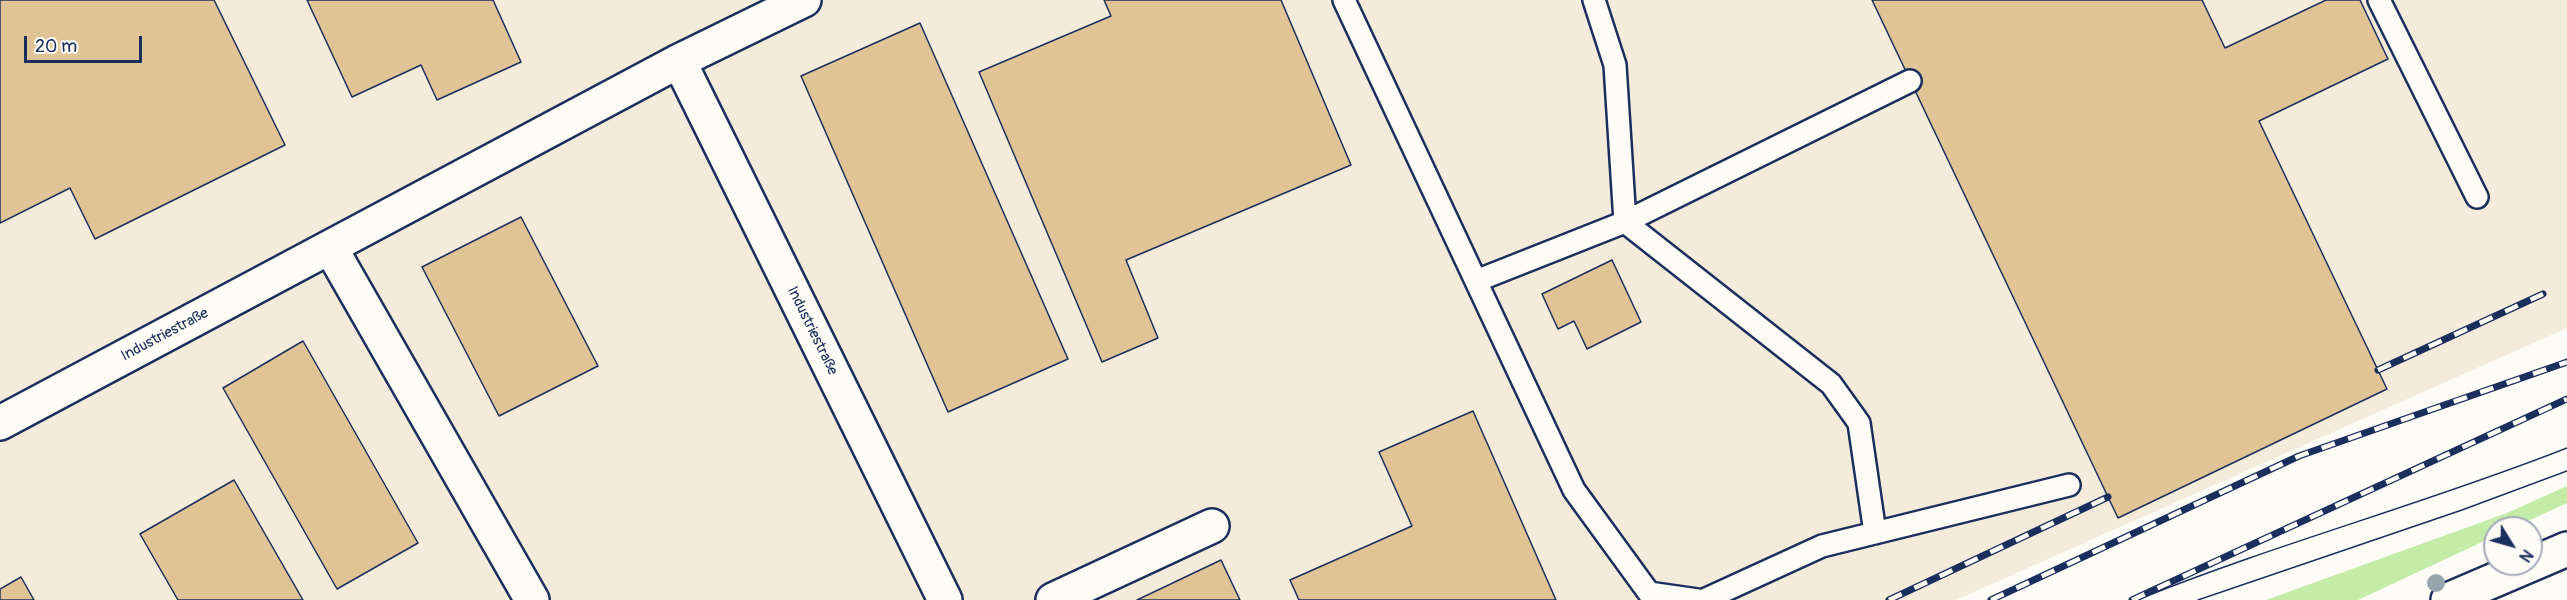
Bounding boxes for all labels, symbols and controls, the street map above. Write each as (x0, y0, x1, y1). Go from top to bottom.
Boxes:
scale bar (27, 24, 146, 62)
text: 20 m (35, 35, 77, 58)
street label: Industriestraße (783, 284, 841, 378)
street label: Industriestraße (118, 304, 212, 366)
north arrow (2483, 516, 2543, 576)
text: N (2515, 545, 2537, 566)

